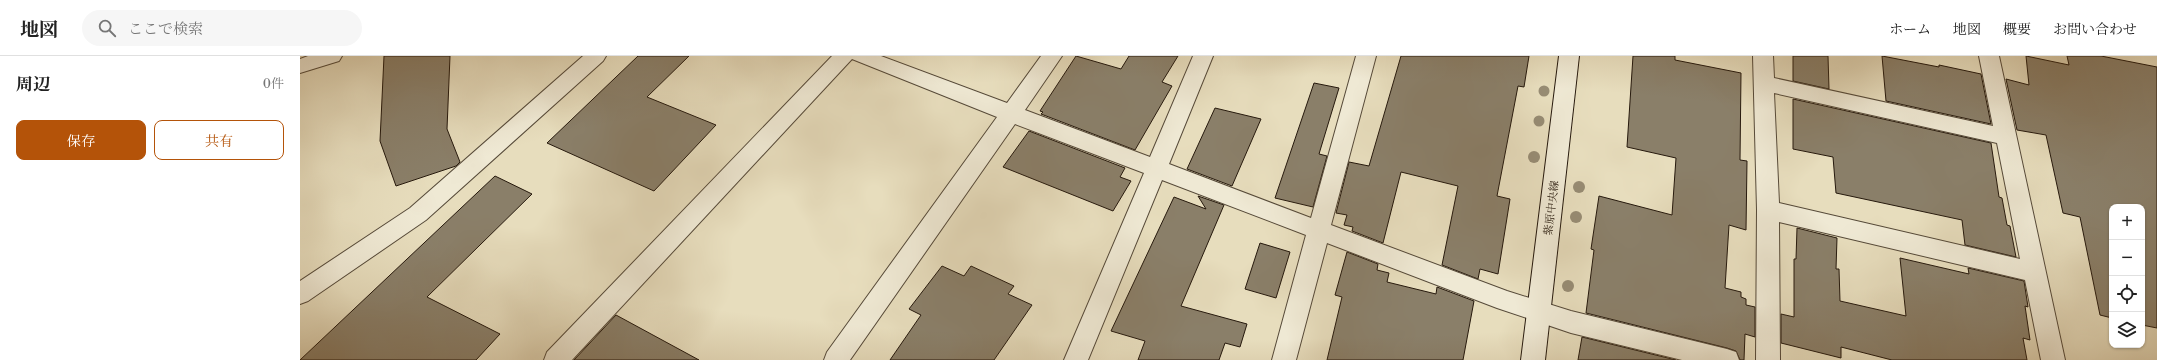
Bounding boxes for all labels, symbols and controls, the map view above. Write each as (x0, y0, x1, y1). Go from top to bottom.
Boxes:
search box (82, 10, 362, 46)
icon: search (96, 17, 118, 39)
text: 地図 (20, 18, 58, 41)
text: ここで検索 (128, 19, 203, 38)
text: ホーム (1889, 20, 1931, 38)
text: 地図 (1953, 20, 1981, 38)
text: 概要 (2003, 20, 2031, 38)
text: お問い合わせ (2053, 20, 2137, 38)
text: 周辺 (16, 74, 50, 94)
text: 0件 (263, 75, 284, 91)
button: 保存 (16, 120, 146, 160)
button: 共有 (154, 120, 284, 160)
street label: 紫原中央線 (1541, 180, 1561, 236)
map controls (2109, 204, 2145, 348)
button: + (2109, 204, 2145, 240)
button: − (2109, 240, 2145, 276)
button: locate (2109, 276, 2145, 312)
button: layers (2109, 312, 2145, 348)

